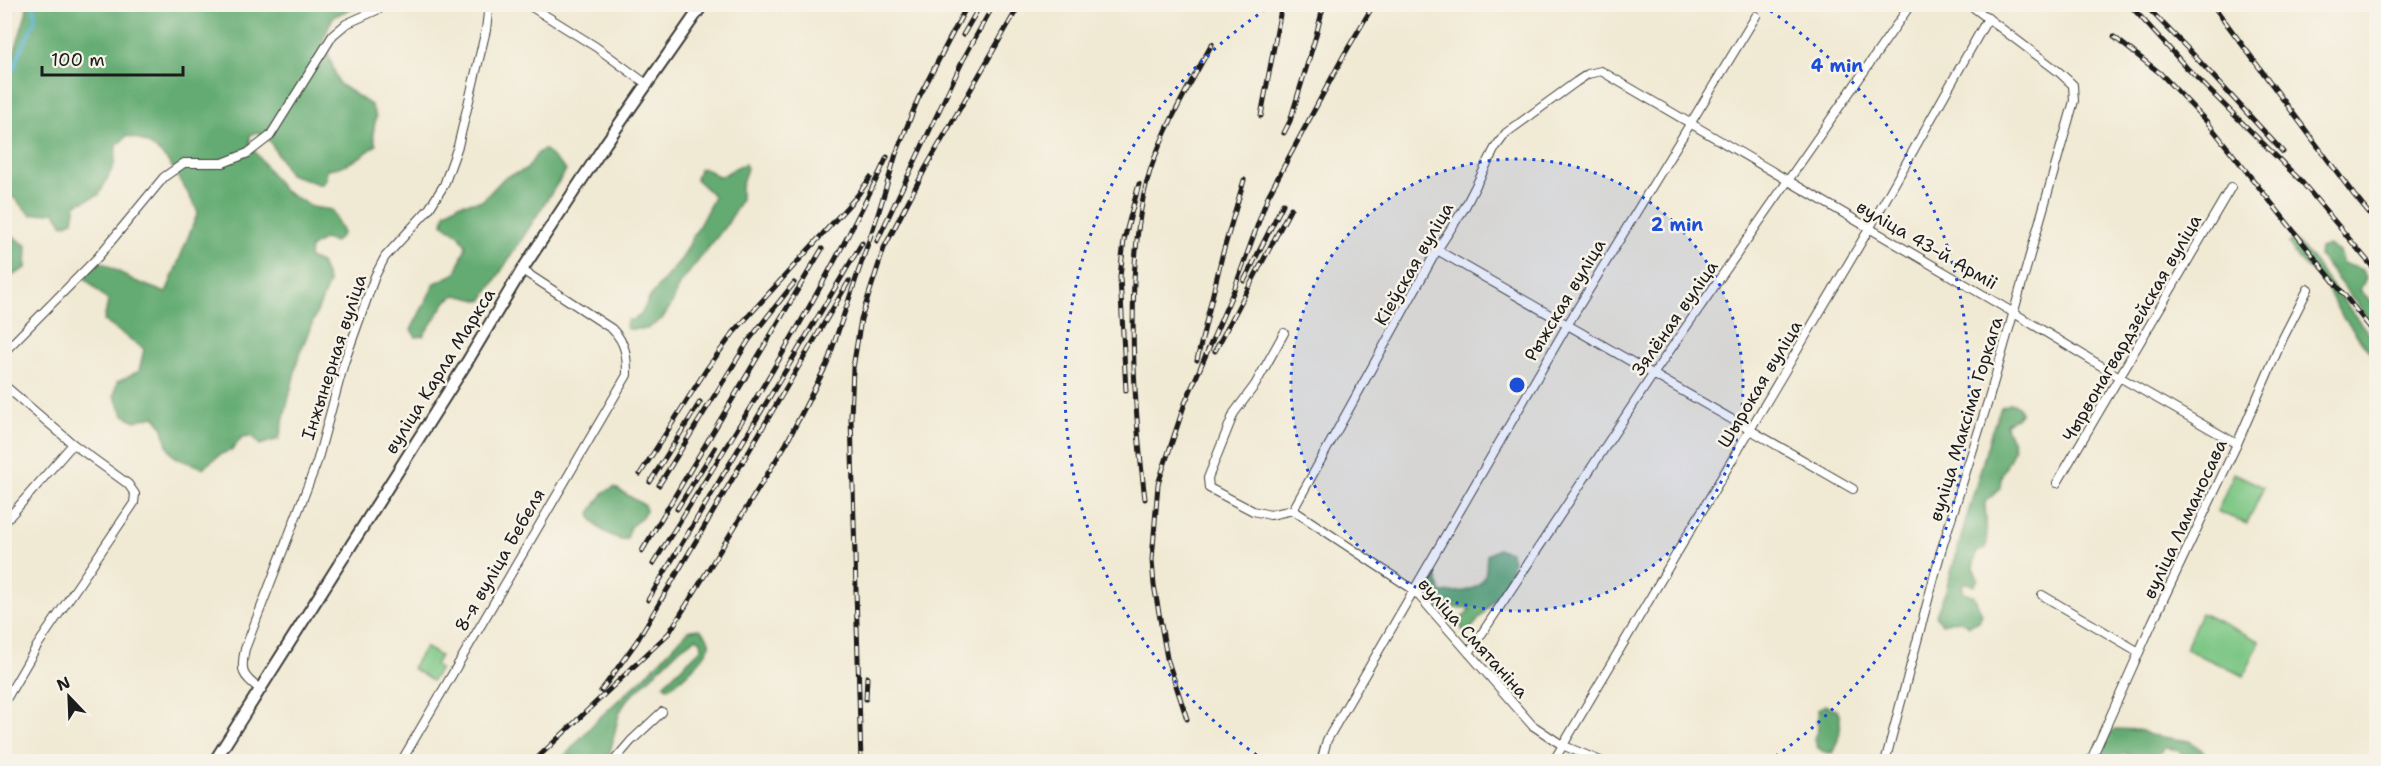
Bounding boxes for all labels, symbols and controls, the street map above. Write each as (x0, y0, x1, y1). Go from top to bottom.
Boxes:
scale bar (42, 39, 183, 77)
text: 100 m (51, 48, 105, 72)
text: 4 min (1811, 54, 1863, 78)
street label: вуліца 43-й Арміі (1852, 195, 2002, 295)
street label: Кіеўская вуліца (1369, 198, 1459, 330)
street label: Чырвонагвардзейская вуліца (2057, 210, 2207, 446)
text: 2 min (1651, 213, 1703, 237)
street label: Рыжская вуліца (1519, 234, 1611, 366)
street label: Зялёная вуліца (1626, 256, 1724, 380)
street label: Інжынерная вуліца (296, 271, 372, 443)
street label: вуліца Карла Маркса (379, 284, 501, 458)
street label: вуліца Максіма Горкага (1923, 314, 2009, 524)
street label: Шырокая вуліца (1712, 316, 1808, 452)
centre of rings (1507, 375, 1527, 395)
street label: вуліца Ламаносава (2137, 435, 2233, 603)
street label: 8-я вуліца Бебеля (449, 484, 551, 636)
street label: вуліца Смятаніна (1412, 573, 1534, 703)
north arrow (39, 667, 99, 727)
text: N (53, 672, 73, 696)

